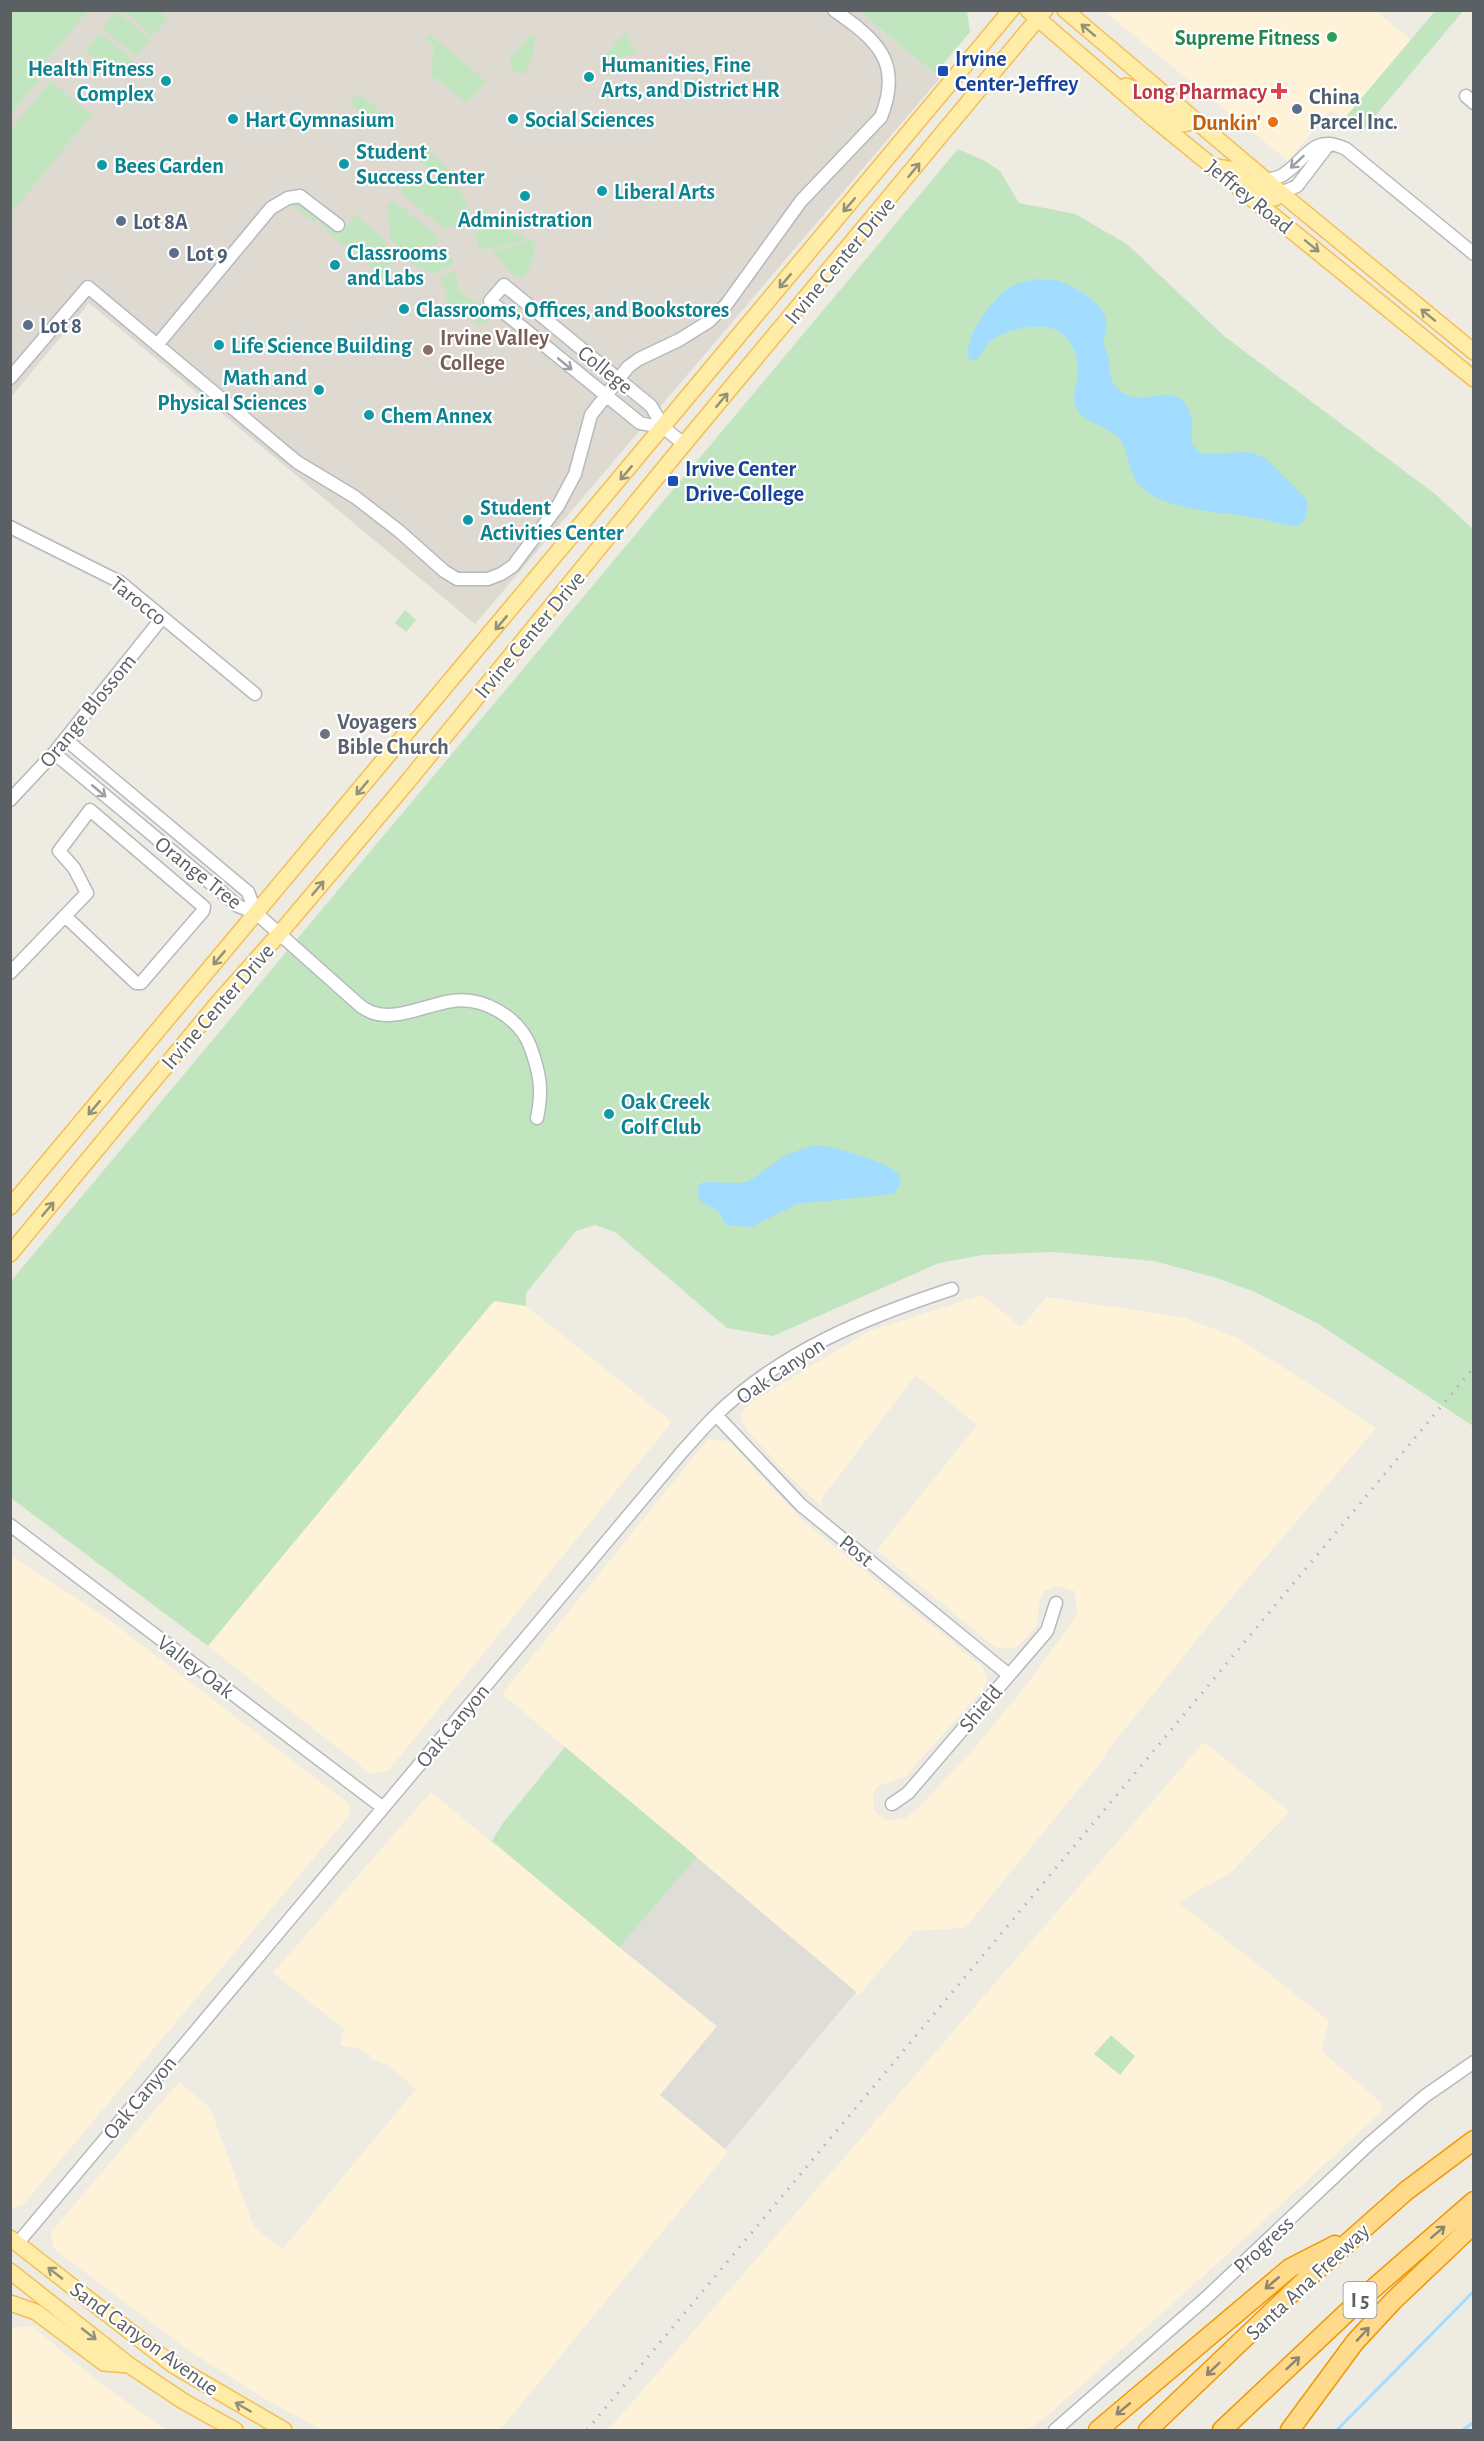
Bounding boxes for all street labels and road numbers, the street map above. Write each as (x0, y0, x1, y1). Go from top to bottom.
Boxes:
street label: Jeffrey Road (1202, 156, 1297, 238)
street label: Irvine Center Drive (780, 193, 899, 328)
street label: College (574, 341, 637, 398)
street label: Irvine Center Drive (470, 567, 589, 702)
street label: Tarocco (106, 572, 171, 629)
street label: Orange Blossom (35, 650, 140, 772)
street label: Orange Tree (151, 832, 246, 913)
street label: Irvine Center Drive (157, 940, 278, 1074)
street label: Oak Canyon (732, 1333, 829, 1408)
street label: Post (835, 1531, 877, 1571)
street label: Valley Oak (153, 1631, 238, 1703)
street label: Oak Canyon (412, 1680, 494, 1771)
street label: Shield (955, 1681, 1007, 1736)
street label: Oak Canyon (99, 2052, 181, 2143)
street label: Progress (1229, 2212, 1298, 2278)
street label: Santa Ana Freeway (1242, 2219, 1374, 2344)
street label: Sand Canyon Avenue (66, 2278, 223, 2400)
road number: I 5 (1344, 2282, 1376, 2318)

